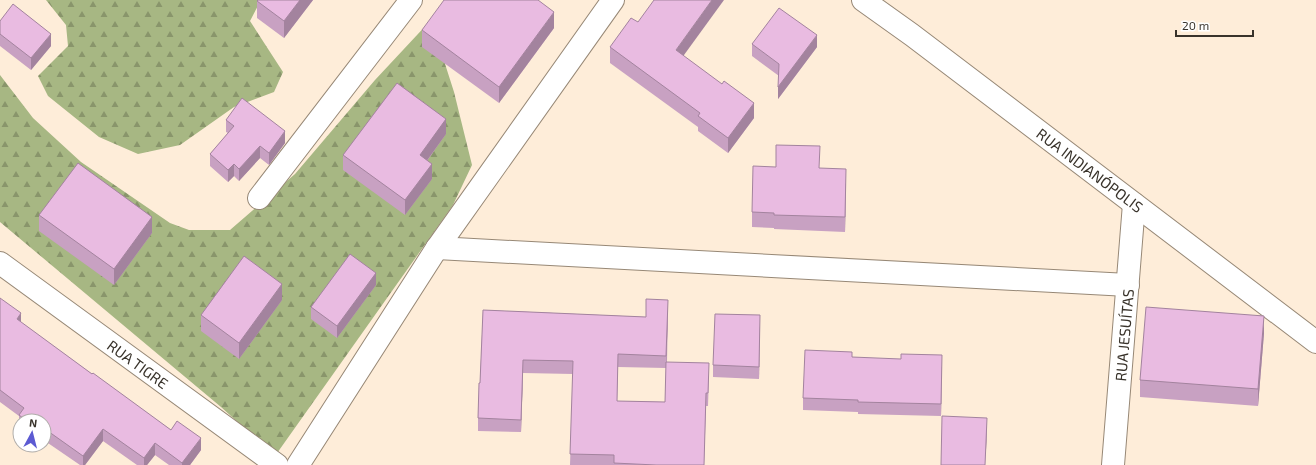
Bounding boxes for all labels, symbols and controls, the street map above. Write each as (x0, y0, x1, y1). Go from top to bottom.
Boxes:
scale bar (1176, 12, 1253, 38)
text: 20 m (1182, 18, 1209, 32)
street label: RUA INDIANÓPOLIS (1033, 124, 1147, 216)
street label: RUA JESUÍTAS (1111, 288, 1137, 382)
street label: RUA TIGRE (104, 336, 172, 392)
north arrow (12, 413, 52, 453)
text: N (29, 416, 38, 430)

